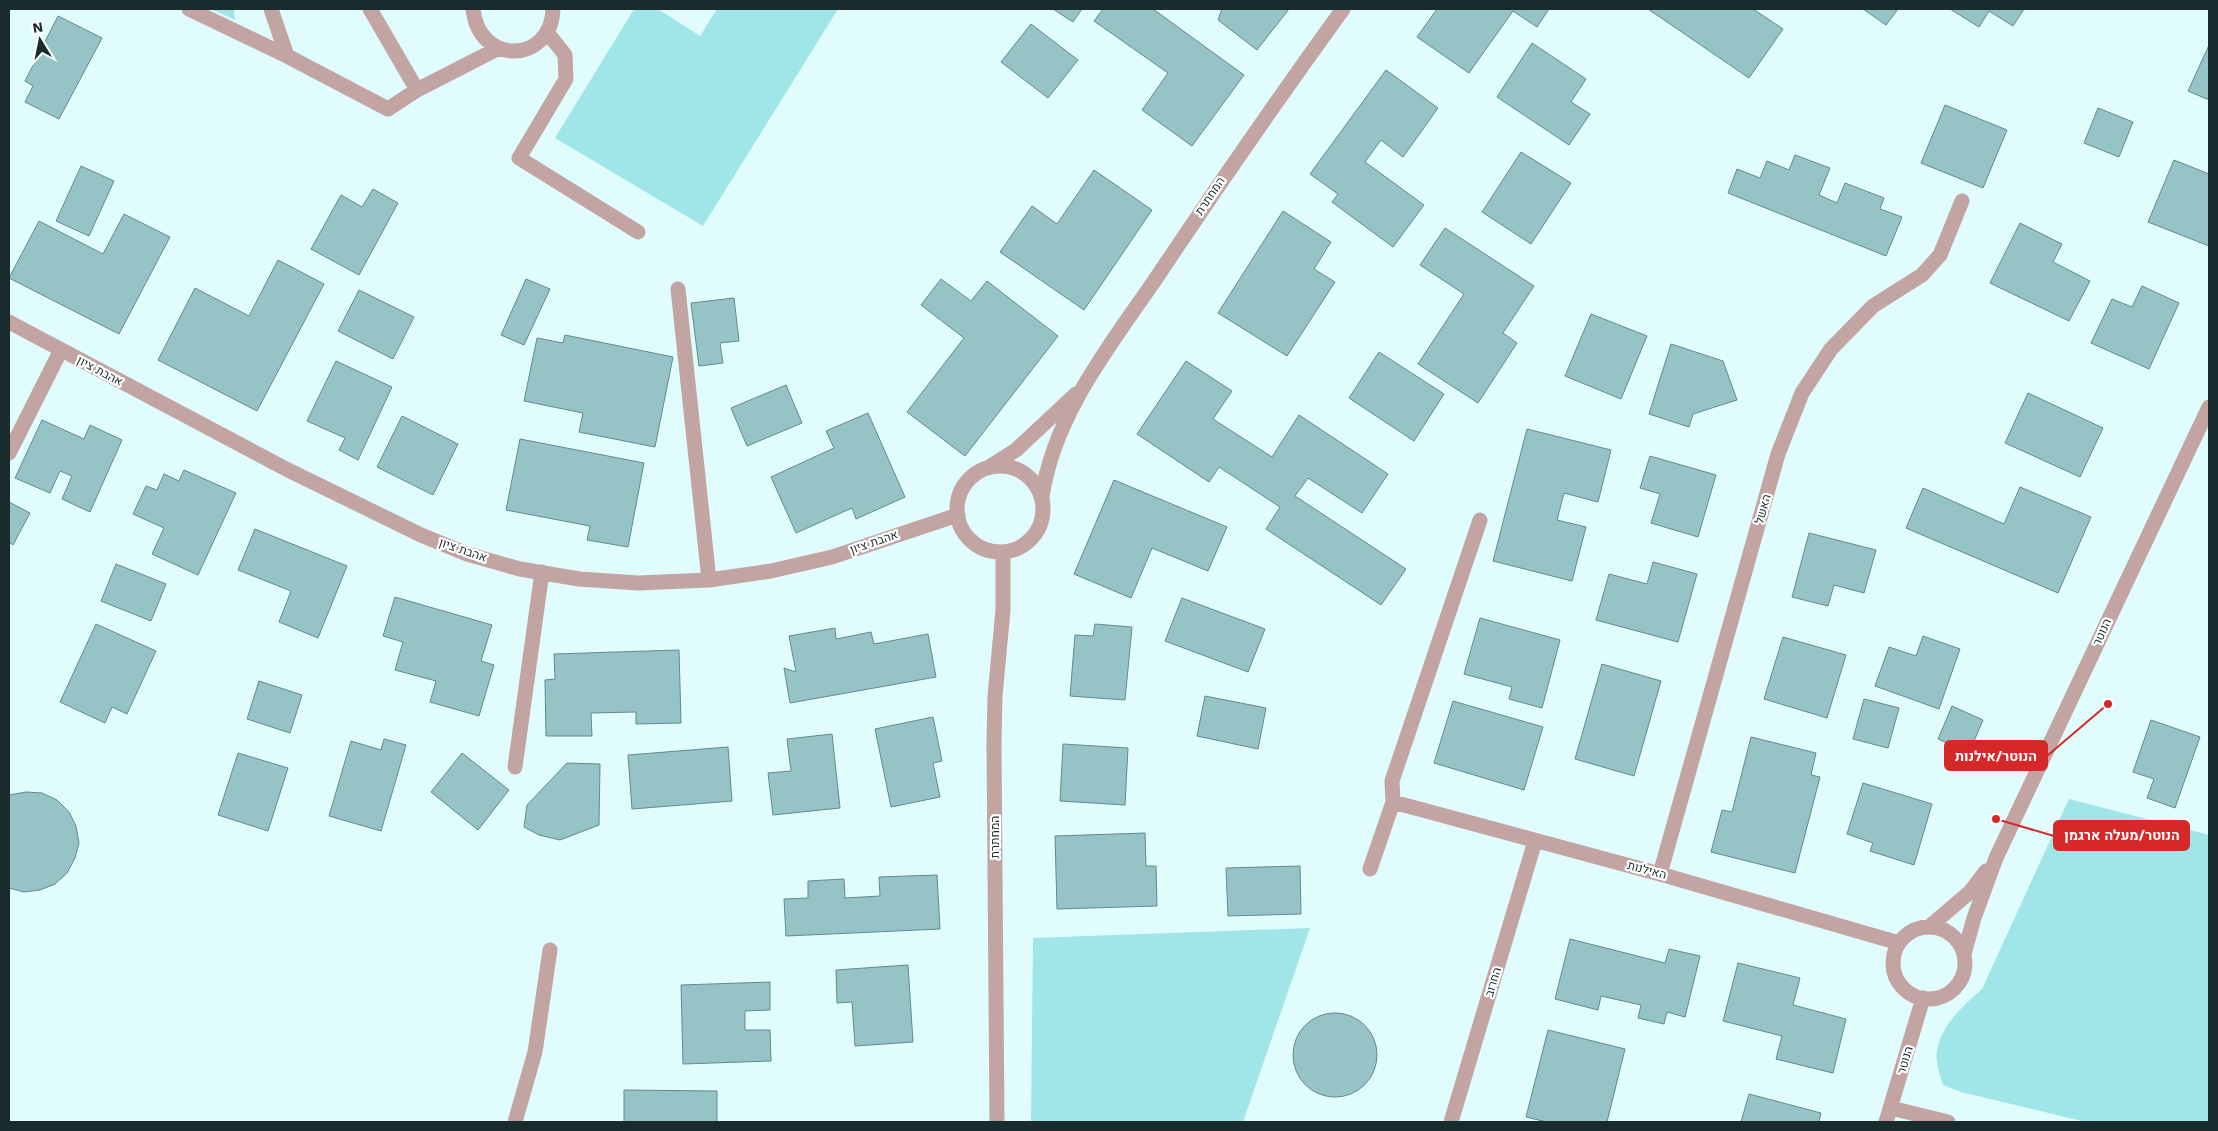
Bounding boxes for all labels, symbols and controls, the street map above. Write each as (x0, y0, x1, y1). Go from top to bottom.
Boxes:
north arrow (15, 15, 65, 65)
text: N (31, 18, 44, 36)
street label: המחתרת (1192, 174, 1228, 218)
street label: אהבת ציון (75, 353, 126, 389)
street label: האשל (1752, 492, 1774, 526)
street label: אהבת ציון (848, 527, 900, 557)
street label: אהבת ציון (437, 535, 489, 565)
street label: הנוטר (2090, 616, 2114, 648)
callout: הנוטר/אילנות (1945, 741, 2047, 770)
text: הנוטר/אילנות (1955, 748, 2037, 764)
street label: המחתרת (988, 816, 1002, 858)
callout: הנוטר/מעלה ארגמן (2054, 821, 2189, 850)
text: הנוטר/מעלה ארגמן (2064, 827, 2180, 843)
street label: האילנות (1626, 858, 1668, 882)
street label: החרוב (1482, 966, 1504, 998)
street label: הנוטר (1894, 1044, 1916, 1076)

